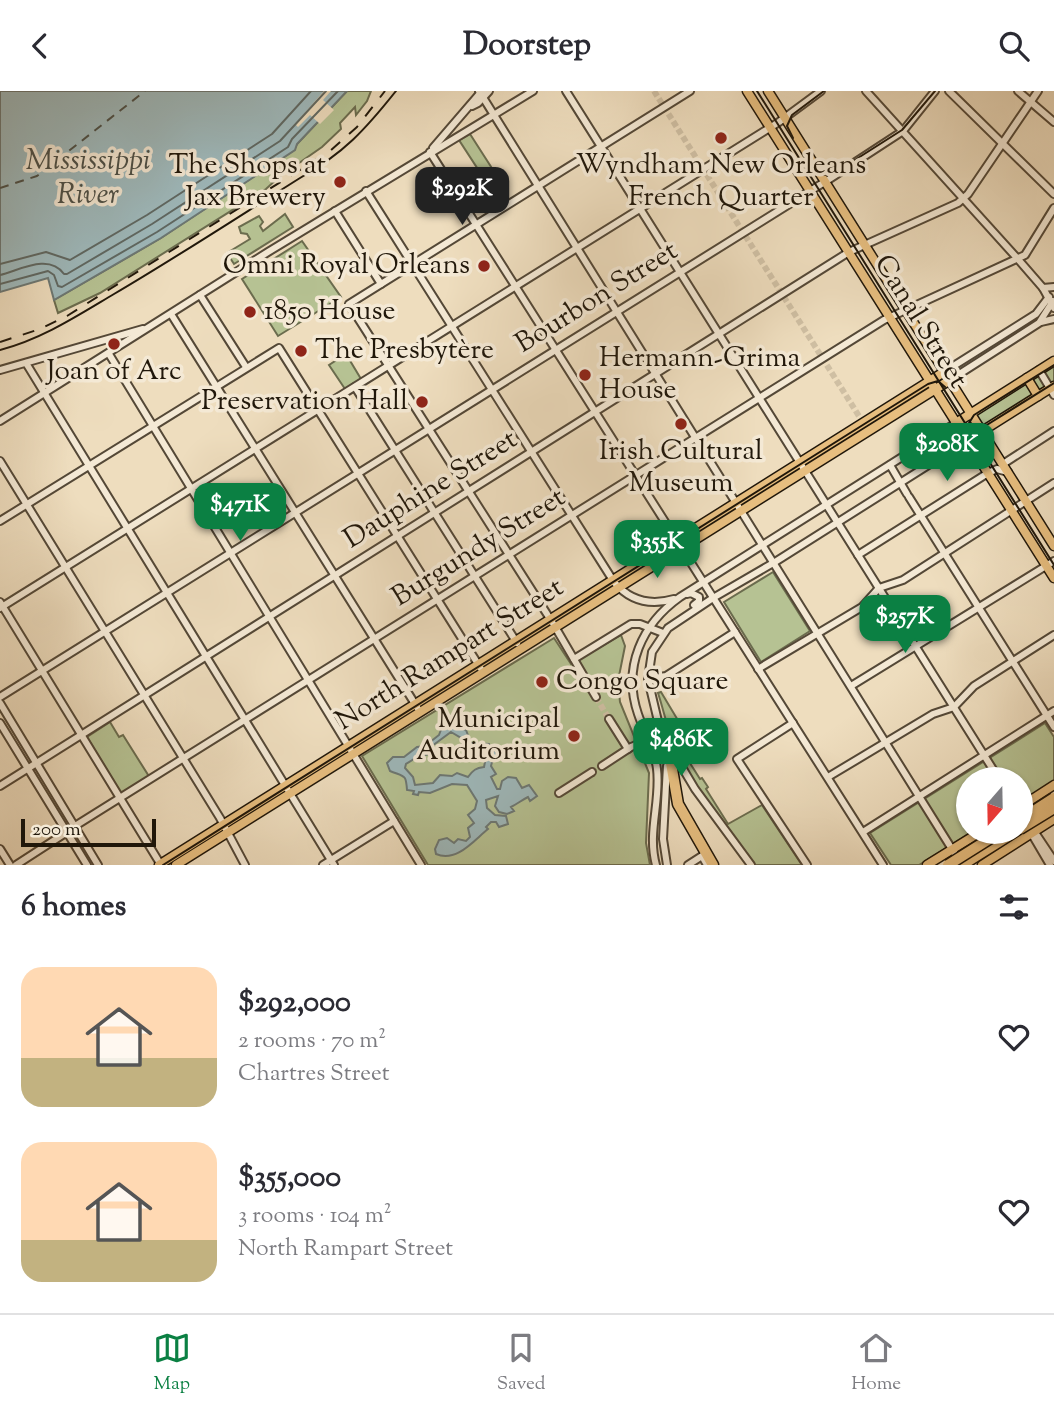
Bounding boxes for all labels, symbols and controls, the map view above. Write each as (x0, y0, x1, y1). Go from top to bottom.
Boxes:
text: Doorstep (463, 23, 591, 69)
icon: back (21, 27, 59, 65)
icon: search (995, 27, 1033, 65)
marker: Wyndham New Orleans French Quarter (713, 130, 729, 146)
water label: Mississippi River (25, 140, 151, 217)
place label: The Shops at Jax Brewery (169, 146, 326, 218)
place label: Wyndham New Orleans French Quarter (576, 146, 866, 218)
pin: $292K (413, 167, 511, 227)
text: $292K (431, 173, 493, 206)
marker: The Shops at Jax Brewery (332, 174, 348, 190)
street label: Bourbon Street (508, 232, 686, 364)
place label: Omni Royal Orleans (223, 246, 470, 286)
street label: Canal Street (863, 248, 977, 397)
marker: Omni Royal Orleans (476, 258, 492, 274)
place label: 1850 House (264, 292, 396, 332)
marker: 1850 House (242, 304, 258, 320)
place label: The Presbytère (315, 331, 494, 371)
marker: Joan of Arc (106, 336, 122, 352)
place label: Hermann-Grima House (599, 339, 801, 411)
marker: The Presbytère (293, 343, 309, 359)
place label: Joan of Arc (44, 352, 182, 392)
marker: Hermann-Grima House (577, 367, 593, 383)
place label: Preservation Hall (201, 382, 408, 422)
marker: Preservation Hall (414, 394, 430, 410)
marker: Irish Cultural Museum (673, 416, 689, 432)
street label: Dauphine Street (336, 420, 526, 559)
pin: $208K (898, 423, 996, 483)
text: $208K (915, 429, 979, 462)
place label: Irish Cultural Museum (599, 432, 763, 504)
street label: Burgundy Street (384, 478, 574, 617)
pin: $471K (191, 483, 289, 543)
text: $471K (210, 489, 270, 522)
pin: $355K (608, 521, 706, 580)
text: $355K (630, 526, 684, 559)
street label: North Rampart Street (328, 568, 572, 741)
pin: $257K (856, 595, 954, 655)
text: $257K (875, 601, 935, 634)
place label: Congo Square (556, 662, 728, 702)
marker: Congo Square (534, 674, 550, 690)
place label: Municipal Auditorium (416, 700, 560, 772)
pin: $486K (632, 719, 730, 778)
text: $486K (649, 724, 713, 757)
marker: Municipal Auditorium (566, 728, 582, 744)
north arrow (956, 767, 1032, 843)
map controls (956, 767, 1033, 844)
scale bar (21, 816, 156, 848)
text: 200 m (32, 817, 81, 844)
text: 6 homes (21, 886, 126, 929)
icon: filters (995, 888, 1033, 926)
text: $292,000 (238, 982, 351, 1025)
icon: home (77, 995, 161, 1079)
icon: heart (995, 1018, 1033, 1056)
text: 2 rooms · 70 m² (238, 1025, 386, 1058)
text: Chartres Street (238, 1058, 390, 1091)
text: $355,000 (238, 1157, 341, 1200)
icon: home (77, 1170, 161, 1254)
icon: heart (995, 1193, 1033, 1231)
text: 3 rooms · 104 m² (238, 1200, 392, 1233)
text: North Rampart Street (238, 1233, 453, 1266)
tab: Map (153, 1329, 191, 1398)
tab: Saved (497, 1329, 545, 1398)
tab: Home (851, 1329, 901, 1398)

